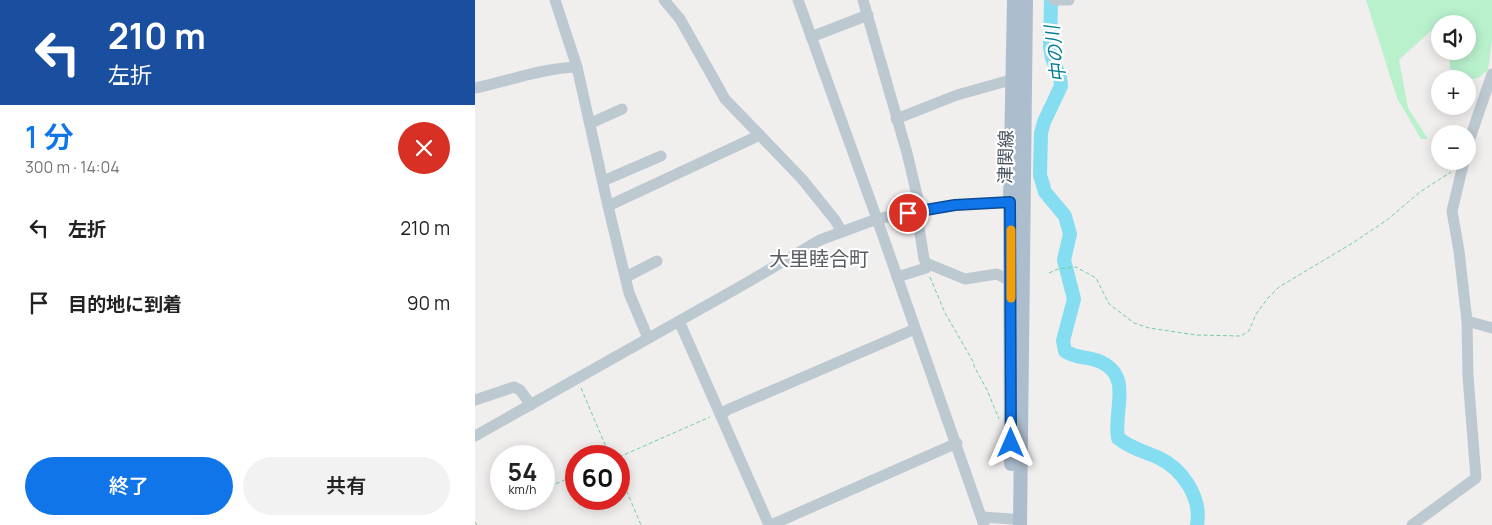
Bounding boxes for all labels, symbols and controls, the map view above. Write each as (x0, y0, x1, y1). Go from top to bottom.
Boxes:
text: 210 m (108, 12, 206, 60)
map controls (1431, 15, 1476, 170)
button: sound (1431, 15, 1476, 60)
icon: left (25, 20, 90, 85)
water label: 中の川 (1038, 22, 1071, 84)
text: 左折 (108, 60, 152, 90)
button: + (1431, 70, 1476, 115)
text: 1 分 (25, 116, 74, 157)
button: close (398, 122, 450, 174)
button: − (1431, 125, 1476, 170)
street label: 津関線 (993, 130, 1017, 184)
text: 300 m · 14:04 (25, 156, 120, 178)
pin (887, 192, 929, 234)
icon: arrive (894, 199, 922, 227)
icon: left (25, 214, 53, 242)
text: 210 m (400, 215, 450, 241)
text: 左折 (68, 216, 106, 242)
district label: 大里睦合町 (769, 245, 869, 272)
icon: arrive (25, 289, 53, 317)
text: 90 m (407, 290, 450, 316)
text: 目的地に到着 (68, 291, 182, 317)
position arrow (984, 416, 1036, 468)
speed limit sign: 60 (565, 445, 630, 510)
text: 54 (508, 454, 537, 489)
button: 終了 (25, 457, 233, 515)
button: 共有 (243, 457, 450, 515)
text: km/h (509, 481, 536, 498)

